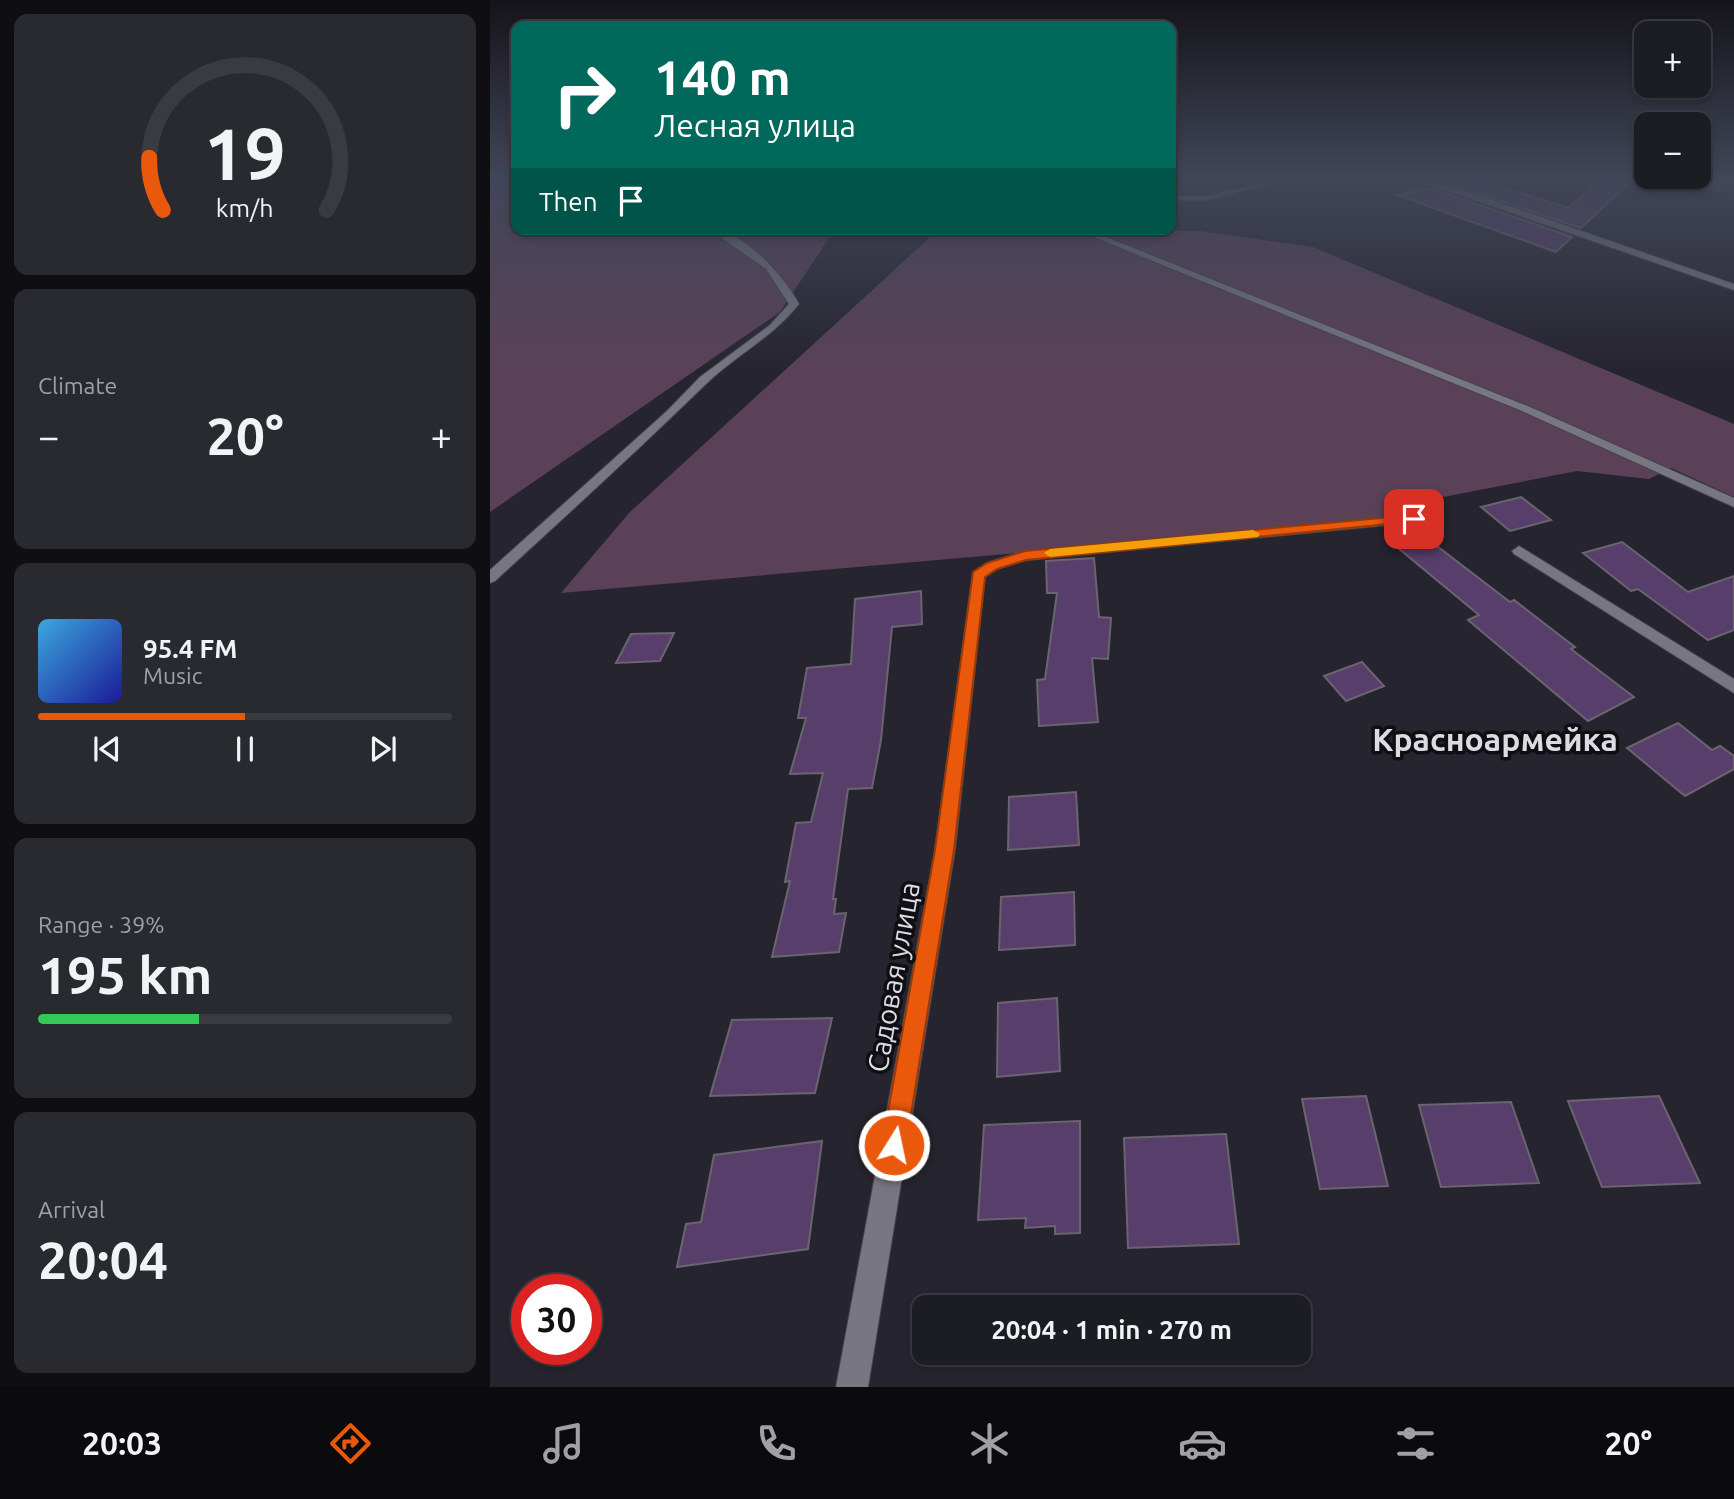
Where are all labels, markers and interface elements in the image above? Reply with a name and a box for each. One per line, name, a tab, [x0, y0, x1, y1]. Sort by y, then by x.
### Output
map controls	[1634, 21, 1711, 189]
button: +	[1634, 21, 1711, 98]
icon: right	[539, 49, 630, 140]
text: 140 m	[654, 49, 791, 104]
text: Лесная улица	[654, 107, 856, 143]
button: −	[1634, 112, 1711, 189]
text: 19	[204, 113, 286, 195]
icon: arrive	[612, 182, 650, 220]
text: Then	[539, 187, 598, 216]
text: km/h	[216, 194, 274, 222]
text: Climate	[38, 373, 117, 398]
text: 20°	[206, 407, 284, 465]
text: −	[38, 415, 59, 457]
text: +	[431, 415, 452, 457]
pin	[1384, 489, 1444, 549]
icon: arrive	[1395, 500, 1433, 538]
text: 95.4 FM	[143, 634, 237, 663]
text: Music	[143, 663, 202, 688]
district label: Красноармейка	[1372, 721, 1618, 757]
icon: previous	[88, 730, 126, 768]
icon: pause	[226, 730, 264, 768]
icon: next	[364, 730, 402, 768]
street label: Садовая улица	[861, 880, 925, 1074]
text: Range · 39%	[38, 912, 165, 937]
text: 195 km	[38, 946, 212, 1004]
position arrow	[857, 1108, 931, 1182]
text: Arrival	[38, 1197, 105, 1222]
text: 20:04	[38, 1231, 168, 1289]
speed limit sign: 30	[511, 1274, 602, 1365]
text: 20:04 · 1 min · 270 m	[991, 1315, 1232, 1344]
icon: directions	[326, 1419, 375, 1468]
icon: music	[539, 1419, 588, 1468]
icon: phone	[752, 1419, 801, 1468]
icon: climate	[965, 1419, 1014, 1468]
icon: car	[1178, 1419, 1227, 1468]
icon: filters	[1391, 1419, 1440, 1468]
text: 20:03	[82, 1425, 162, 1461]
text: 20°	[1605, 1425, 1652, 1461]

